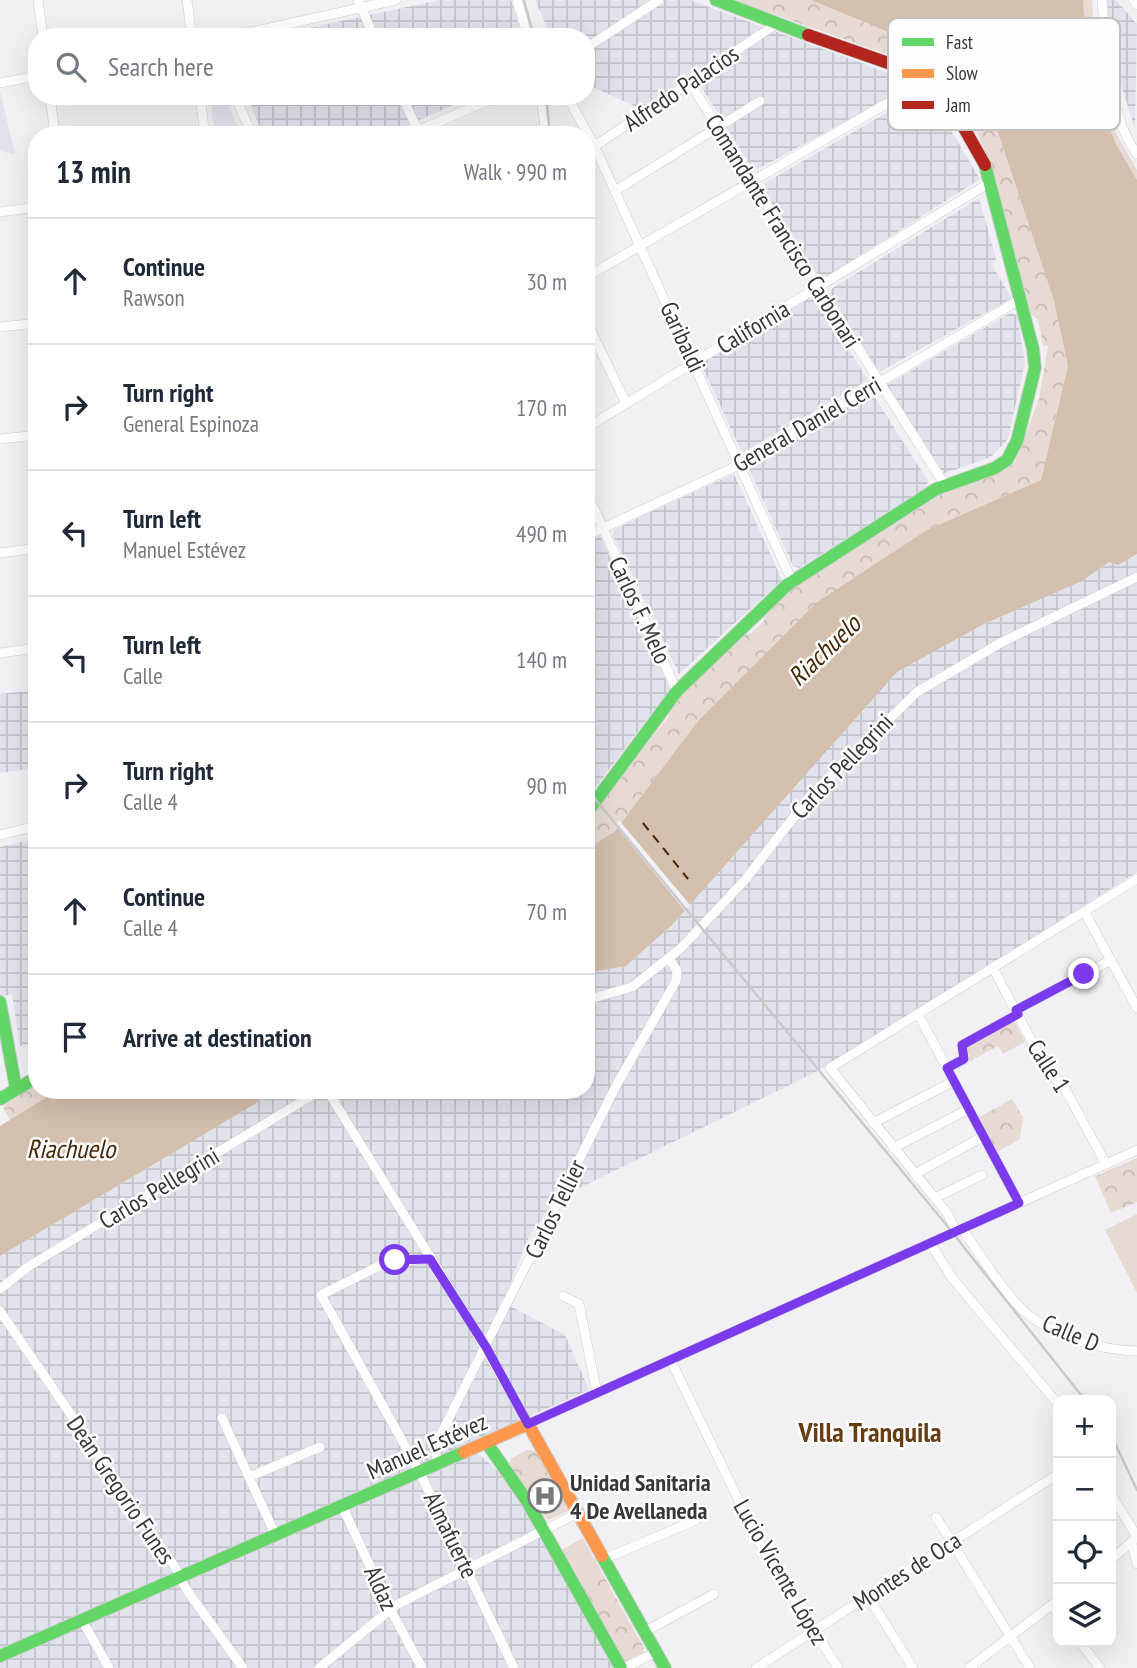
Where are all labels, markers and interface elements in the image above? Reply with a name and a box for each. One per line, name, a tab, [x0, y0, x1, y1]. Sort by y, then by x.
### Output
legend	[888, 18, 1120, 130]
search box	[28, 28, 595, 105]
text: Fast	[946, 30, 974, 54]
street label: Alfredo Palacios	[617, 38, 745, 138]
icon: search	[52, 48, 90, 86]
text: Search here	[108, 50, 214, 83]
text: Slow	[946, 61, 979, 85]
text: Jam	[945, 93, 971, 117]
street label: Comandante Francisco Carbonari	[698, 108, 868, 354]
text: 13 min	[56, 152, 131, 191]
text: Walk · 990 m	[464, 157, 567, 186]
text: Continue	[123, 250, 205, 283]
icon: ahead	[56, 262, 94, 300]
text: 30 m	[526, 267, 567, 296]
text: Rawson	[123, 283, 185, 312]
street label: California	[711, 293, 795, 361]
street label: Garibaldi	[653, 297, 713, 377]
street label: General Daniel Cerri	[727, 369, 887, 479]
text: Turn right	[123, 376, 214, 409]
icon: right	[56, 388, 94, 426]
text: 170 m	[516, 393, 567, 422]
text: General Espinoza	[123, 409, 259, 438]
text: Turn left	[123, 502, 201, 535]
icon: left	[56, 514, 94, 552]
text: 490 m	[516, 519, 567, 548]
text: Manuel Estévez	[123, 535, 246, 564]
street label: Carlos F. Melo	[602, 551, 678, 669]
water label: Riachuelo	[781, 606, 869, 693]
text: Turn left	[123, 628, 201, 661]
icon: left	[56, 640, 94, 678]
text: 140 m	[516, 645, 567, 674]
text: Calle	[123, 661, 163, 690]
street label: Carlos Pellegrini	[784, 707, 900, 825]
text: Turn right	[123, 754, 214, 787]
icon: right	[56, 766, 94, 804]
text: 90 m	[526, 771, 567, 800]
text: Calle 4	[123, 787, 178, 816]
text: Continue	[123, 880, 205, 913]
icon: ahead	[56, 892, 94, 930]
text: 70 m	[526, 897, 567, 926]
text: Calle 4	[123, 913, 178, 942]
route end	[1068, 958, 1099, 989]
icon: arrive	[56, 1018, 94, 1056]
text: Arrive at destination	[123, 1021, 312, 1054]
street label: Calle 1	[1020, 1034, 1078, 1098]
water label: Riachuelo	[27, 1132, 117, 1165]
street label: Carlos Pellegrini	[93, 1140, 225, 1236]
street label: Carlos Tellier	[518, 1154, 592, 1264]
route start	[379, 1244, 410, 1275]
street label: Calle D	[1038, 1307, 1104, 1359]
map controls	[1053, 1395, 1116, 1647]
button: +	[1053, 1395, 1116, 1458]
street label: Manuel Estévez	[362, 1406, 492, 1486]
street label: Deán Gregorio Funes	[60, 1410, 182, 1570]
district label: Villa Tranquila	[797, 1413, 942, 1450]
button: −	[1053, 1458, 1116, 1521]
place label: Unidad Sanitaria 4 De Avellaneda	[570, 1467, 711, 1526]
hospital icon: Unidad Sanitaria 4 De Avellaneda	[526, 1477, 564, 1515]
street label: Almafuerte	[417, 1487, 485, 1583]
street label: Lucio Vicente López	[727, 1494, 835, 1650]
button: locate	[1053, 1521, 1116, 1584]
street label: Montes de Oca	[847, 1525, 967, 1617]
street label: Aldaz	[357, 1561, 405, 1615]
button: layers	[1053, 1584, 1116, 1647]

